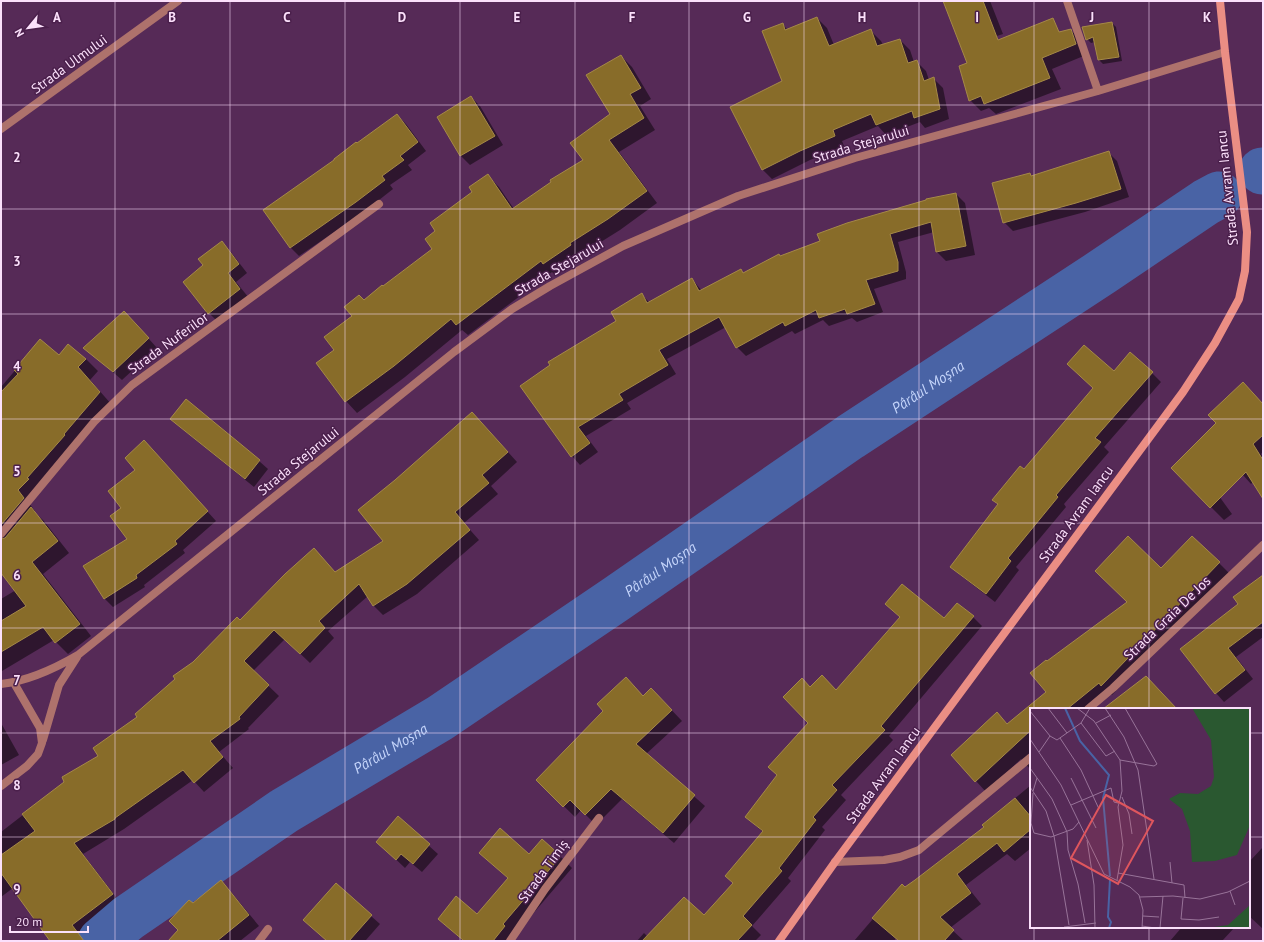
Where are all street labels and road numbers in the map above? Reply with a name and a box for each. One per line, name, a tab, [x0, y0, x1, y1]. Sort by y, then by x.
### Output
street label: Strada Ulmului	[27, 30, 111, 98]
street label: Strada Stejarului	[811, 121, 911, 167]
street label: Strada Avram Iancu	[1212, 130, 1242, 246]
street label: Strada Stejarului	[511, 234, 607, 300]
street label: Strada Nuferilor	[124, 308, 212, 378]
street label: Strada Stejarului	[254, 423, 342, 499]
street label: Strada Avram Iancu	[1035, 462, 1117, 566]
street label: Strada Graia De Jos	[1120, 572, 1214, 664]
street label: Strada Avram Iancu	[842, 723, 924, 827]
street label: Strada Timiș	[514, 836, 572, 906]

